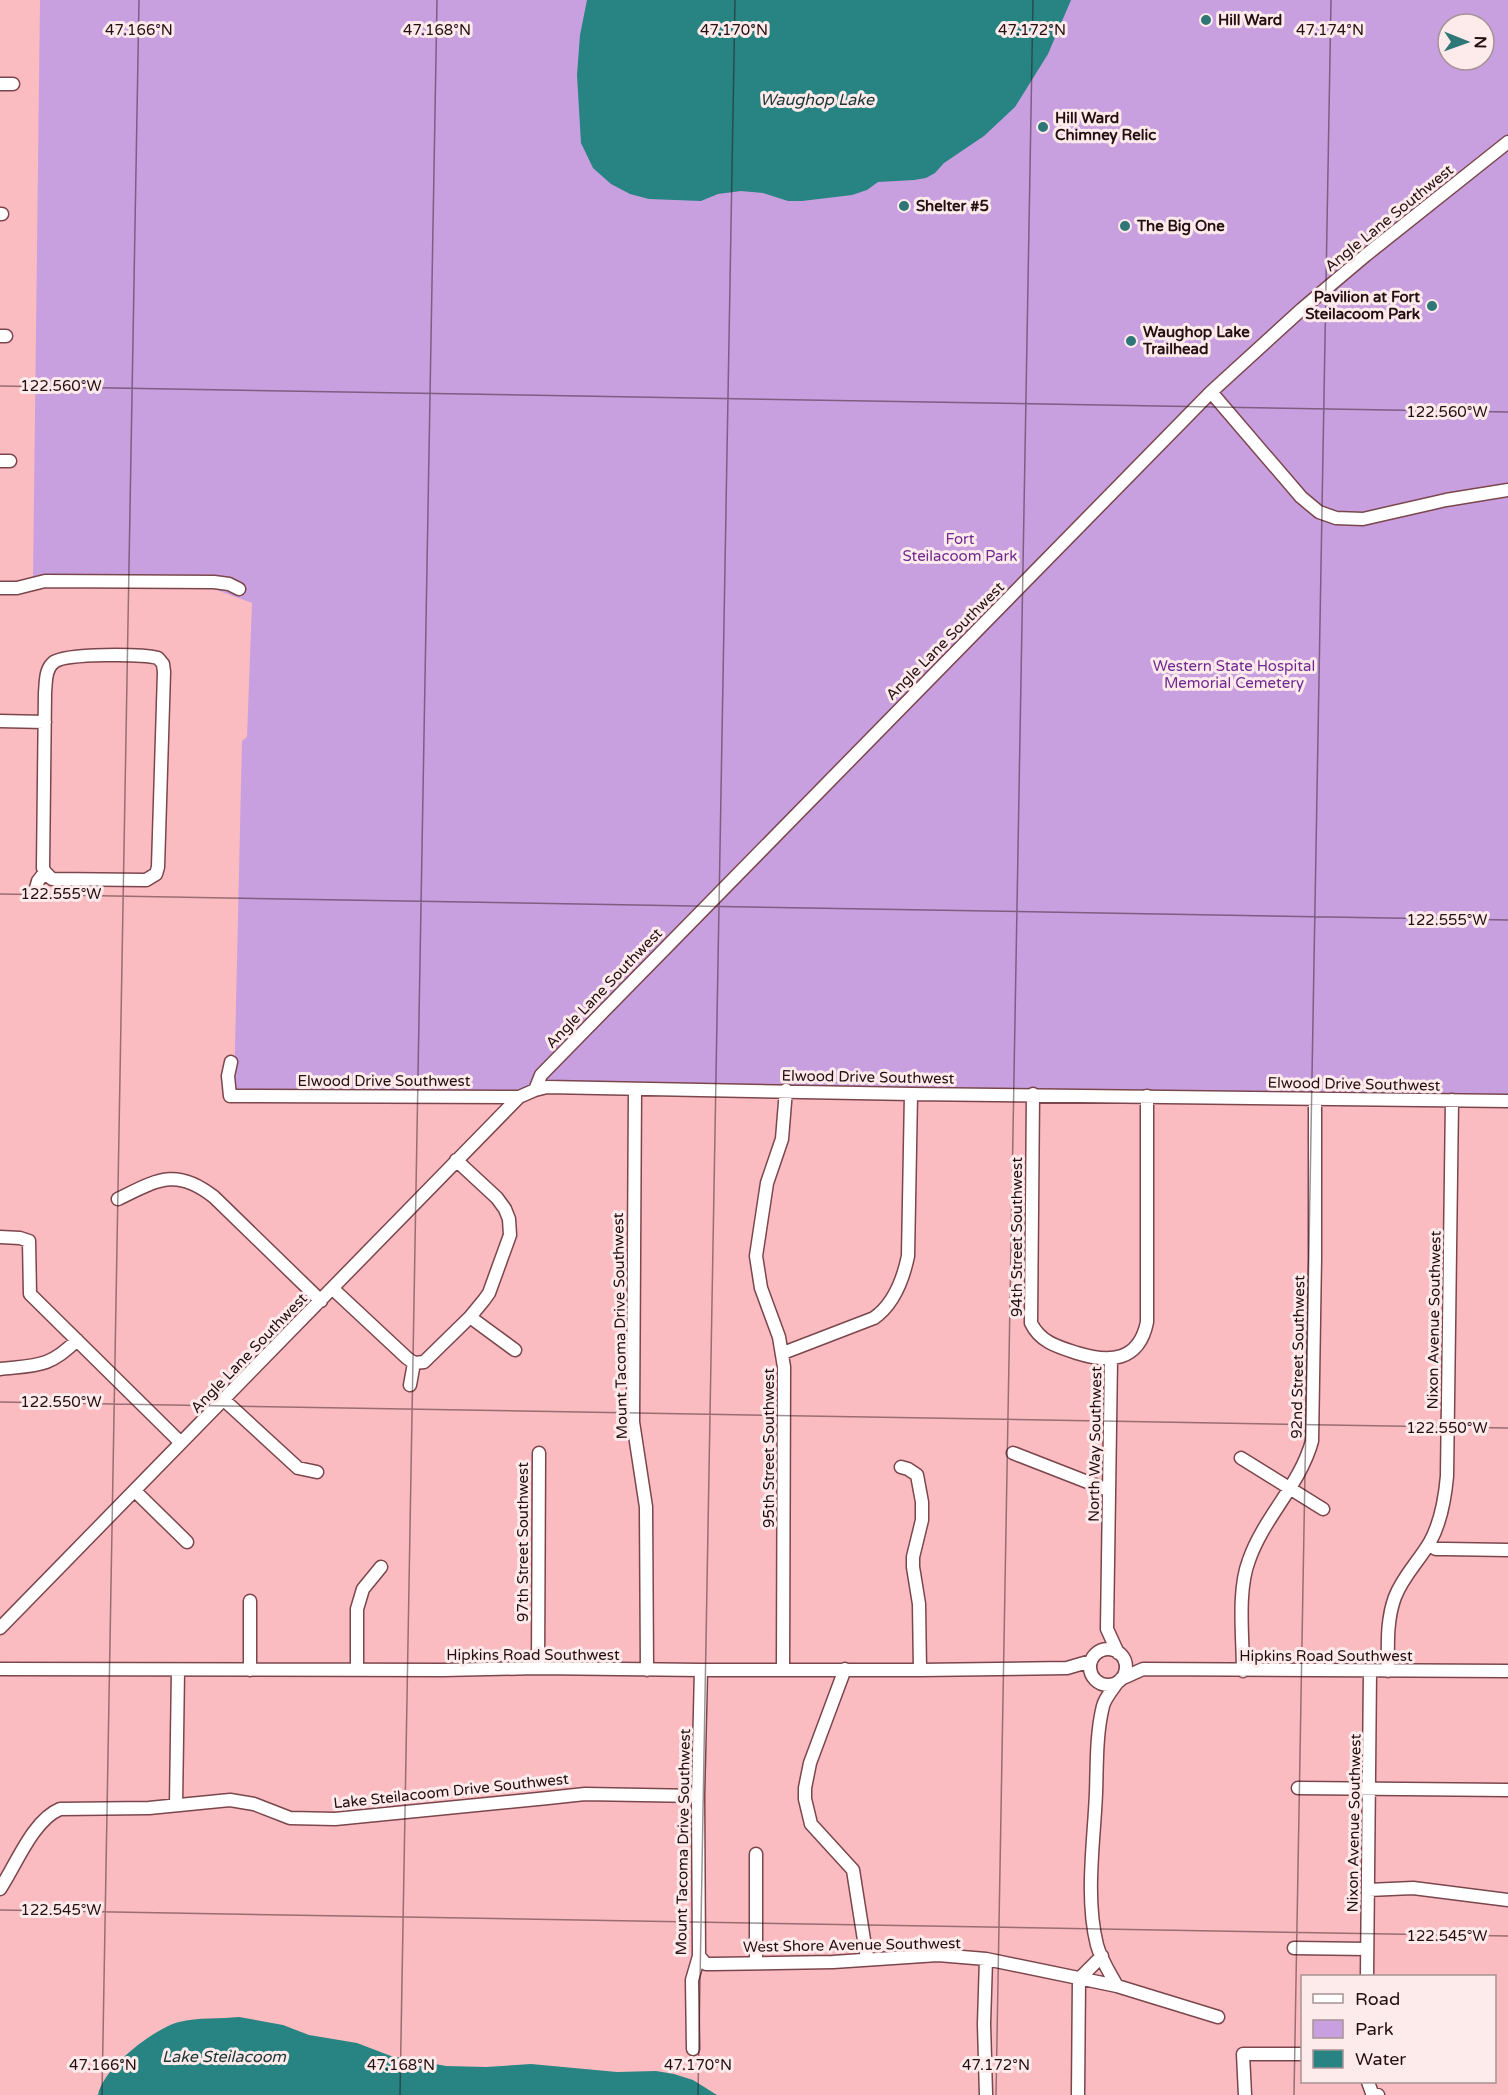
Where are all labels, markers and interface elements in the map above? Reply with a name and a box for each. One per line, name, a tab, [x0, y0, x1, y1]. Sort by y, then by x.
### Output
place label: Hill Ward	[1218, 11, 1282, 29]
north arrow	[1436, 12, 1496, 72]
marker: Hill Ward	[1199, 13, 1213, 27]
text: 47.166°N	[105, 21, 173, 39]
text: 47.168°N	[403, 21, 471, 39]
text: 47.170°N	[700, 21, 768, 39]
text: 47.172°N	[998, 21, 1066, 39]
text: 47.174°N	[1296, 21, 1364, 39]
text: N	[1470, 36, 1490, 49]
water label: Waughop Lake	[760, 90, 875, 110]
place label: Hill Ward Chimney Relic	[1055, 109, 1156, 145]
marker: Hill Ward Chimney Relic	[1036, 120, 1050, 134]
street label: Angle Lane Southwest	[1321, 161, 1457, 275]
place label: Shelter #5	[916, 197, 989, 215]
marker: Shelter #5	[897, 199, 911, 213]
place label: The Big One	[1136, 217, 1225, 236]
marker: The Big One	[1118, 219, 1132, 233]
place label: Pavilion at Fort Steilacoom Park	[1305, 288, 1420, 323]
marker: Pavilion at Fort Steilacoom Park	[1425, 299, 1439, 313]
place label: Waughop Lake Trailhead	[1142, 323, 1250, 358]
marker: Waughop Lake Trailhead	[1124, 334, 1138, 348]
text: 122.560°W	[20, 377, 102, 395]
text: 122.560°W	[1406, 403, 1488, 421]
park label: Fort Steilacoom Park	[903, 530, 1017, 565]
street label: Angle Lane Southwest	[882, 578, 1008, 704]
park label: Western State Hospital Memorial Cemetery	[1153, 657, 1315, 692]
text: 122.555°W	[21, 885, 101, 903]
text: 122.555°W	[1407, 911, 1487, 929]
street label: Angle Lane Southwest	[542, 924, 666, 1052]
street label: Elwood Drive Southwest	[781, 1066, 955, 1088]
street label: Elwood Drive Southwest	[298, 1072, 471, 1090]
street label: Elwood Drive Southwest	[1267, 1073, 1441, 1095]
street label: 94th Street Southwest	[1008, 1157, 1026, 1317]
street label: Mount Tacoma Drive Southwest	[609, 1212, 631, 1440]
street label: Nixon Avenue Southwest	[1423, 1230, 1445, 1409]
street label: 92nd Street Southwest	[1288, 1275, 1308, 1439]
street label: Angle Lane Southwest	[187, 1289, 311, 1417]
street label: North Way Southwest	[1085, 1366, 1105, 1522]
street label: 95th Street Southwest	[760, 1368, 778, 1528]
text: 122.550°W	[20, 1393, 102, 1411]
text: 122.550°W	[1406, 1419, 1488, 1437]
street label: 97th Street Southwest	[514, 1462, 532, 1622]
street label: Hipkins Road Southwest	[446, 1646, 620, 1664]
street label: Hipkins Road Southwest	[1239, 1647, 1413, 1665]
street label: Mount Tacoma Drive Southwest	[672, 1728, 694, 1956]
street label: Nixon Avenue Southwest	[1343, 1733, 1365, 1912]
street label: Lake Steilacoom Drive Southwest	[332, 1770, 570, 1812]
text: 122.545°W	[21, 1901, 101, 1919]
text: 122.545°W	[1407, 1927, 1487, 1945]
street label: West Shore Avenue Southwest	[743, 1934, 961, 1956]
legend	[1301, 1975, 1496, 2083]
text: Road	[1355, 1988, 1400, 2010]
text: Park	[1355, 2018, 1394, 2040]
water label: Lake Steilacoom	[162, 2047, 286, 2067]
text: Water	[1355, 2048, 1406, 2070]
text: 47.166°N	[69, 2056, 137, 2074]
text: 47.168°N	[367, 2056, 435, 2074]
text: 47.170°N	[664, 2056, 732, 2074]
text: 47.172°N	[962, 2056, 1030, 2074]

